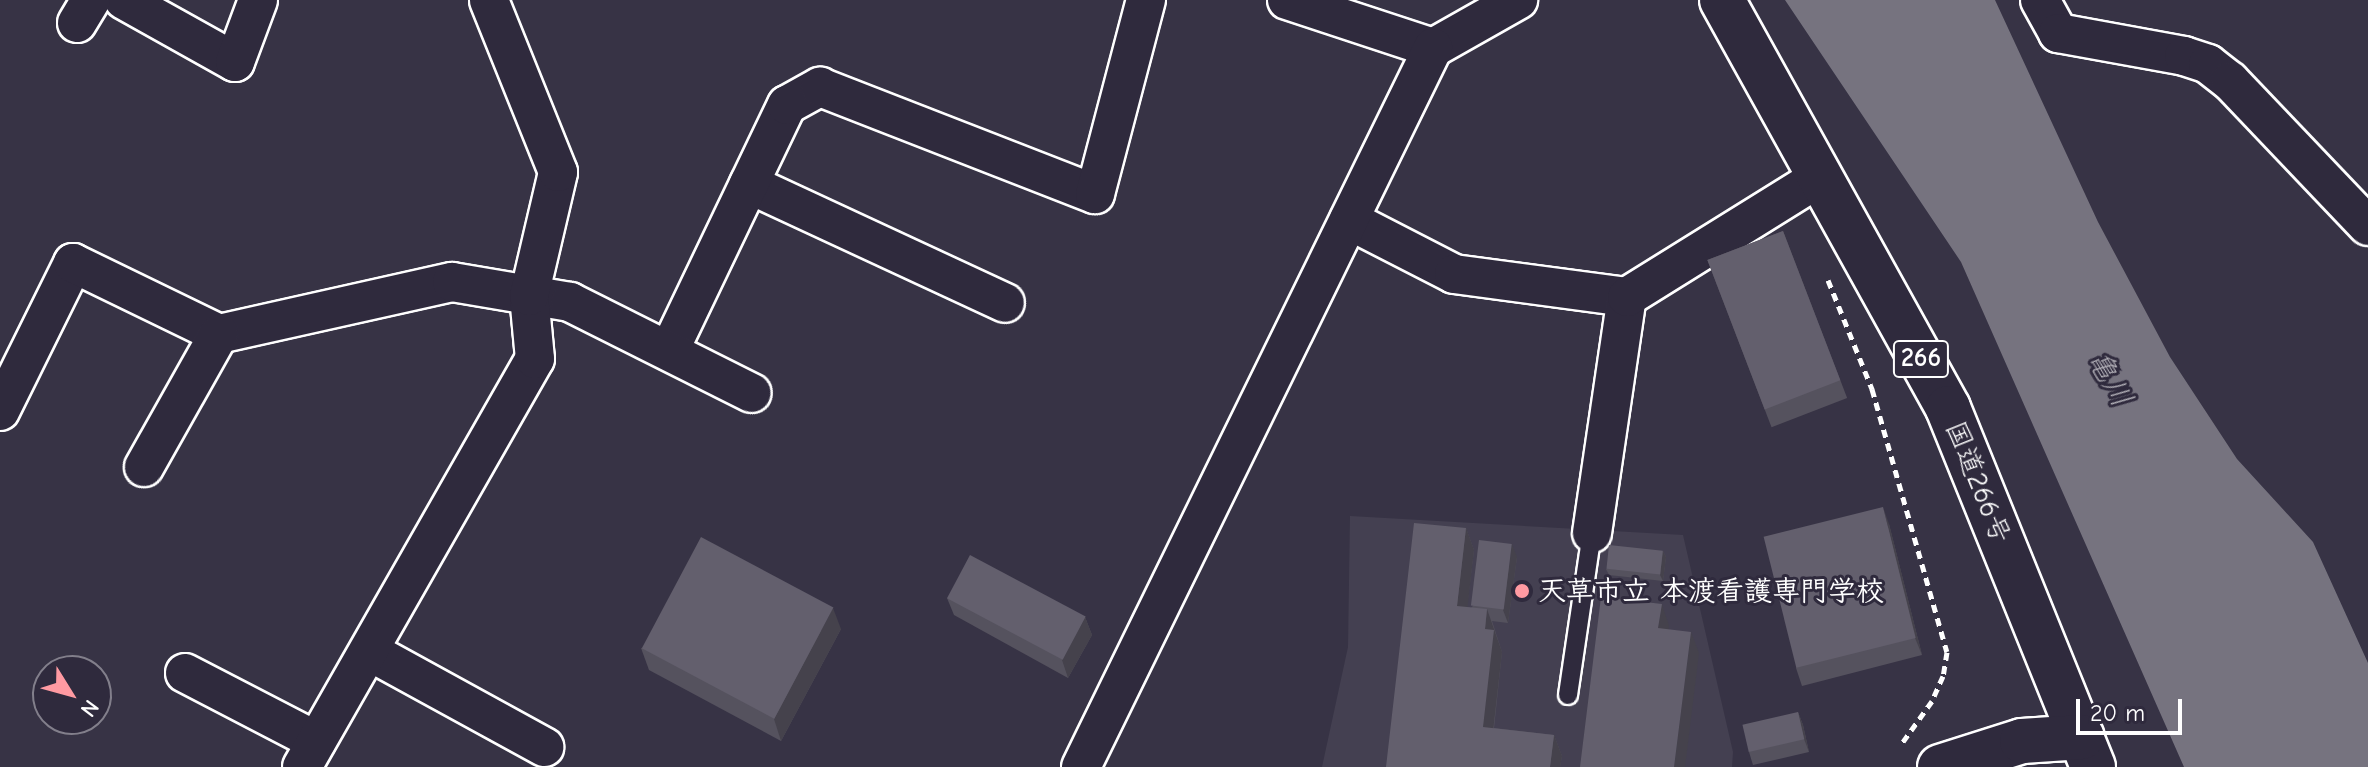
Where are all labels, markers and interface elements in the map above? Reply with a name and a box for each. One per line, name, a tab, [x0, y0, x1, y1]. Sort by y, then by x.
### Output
road number: 266	[1891, 337, 1951, 381]
water label: 亀川	[2078, 344, 2140, 414]
street label: 国道266号	[1938, 416, 2018, 548]
place label: 天草市立 本渡看護専門学校	[1538, 574, 1884, 608]
marker: 天草市立 本渡看護専門学校	[1513, 582, 1531, 600]
north arrow	[32, 655, 112, 735]
scale bar	[2080, 683, 2186, 733]
text: N	[75, 695, 104, 722]
text: 20 m	[2090, 699, 2145, 727]

